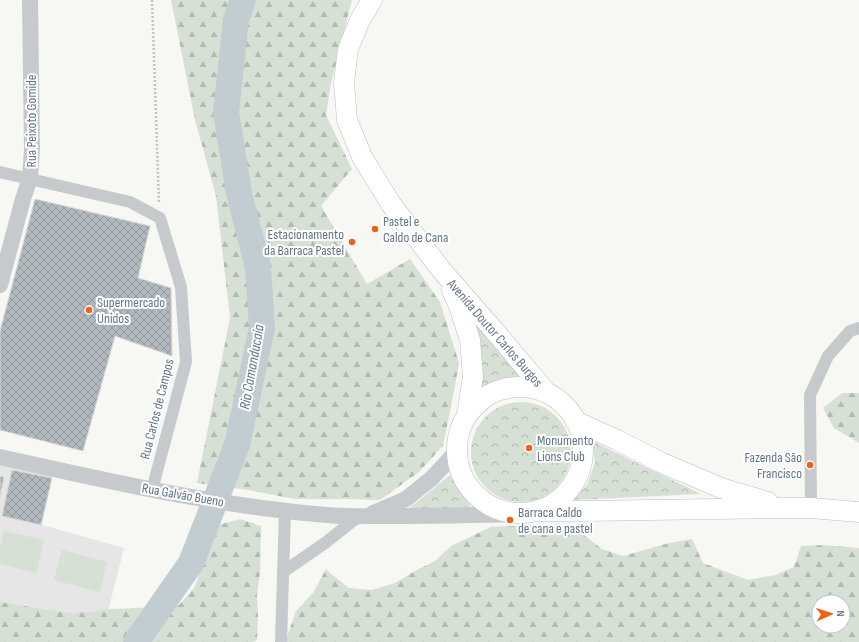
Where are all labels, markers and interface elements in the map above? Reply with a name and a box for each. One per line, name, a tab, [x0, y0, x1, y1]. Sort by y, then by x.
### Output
street label: Rua Peixoto Gomide	[23, 75, 40, 167]
place label: Pastel e Caldo de Cana	[383, 213, 448, 246]
marker: Pastel e Caldo de Cana	[370, 224, 380, 234]
place label: Estacionamento da Barraca Pastel	[264, 226, 344, 259]
marker: Estacionamento da Barraca Pastel	[347, 237, 357, 247]
street label: Avenida Doutor Carlos Burgos	[443, 275, 546, 390]
place label: Supermercado Unidos	[97, 294, 165, 327]
marker: Supermercado Unidos	[84, 305, 94, 315]
water label: Rio Camanducaia	[235, 323, 269, 411]
street label: Rua Carlos de Campos	[136, 357, 178, 461]
place label: Monumento Lions Club	[537, 432, 594, 465]
marker: Monumento Lions Club	[524, 443, 534, 453]
place label: Fazenda São Francisco	[744, 449, 802, 482]
marker: Fazenda São Francisco	[805, 460, 815, 470]
street label: Rua Galvão Bueno	[141, 479, 226, 511]
place label: Barraca Caldo de cana e pastel	[518, 504, 593, 537]
marker: Barraca Caldo de cana e pastel	[505, 515, 515, 525]
north arrow	[811, 594, 851, 634]
text: N	[834, 610, 847, 617]

